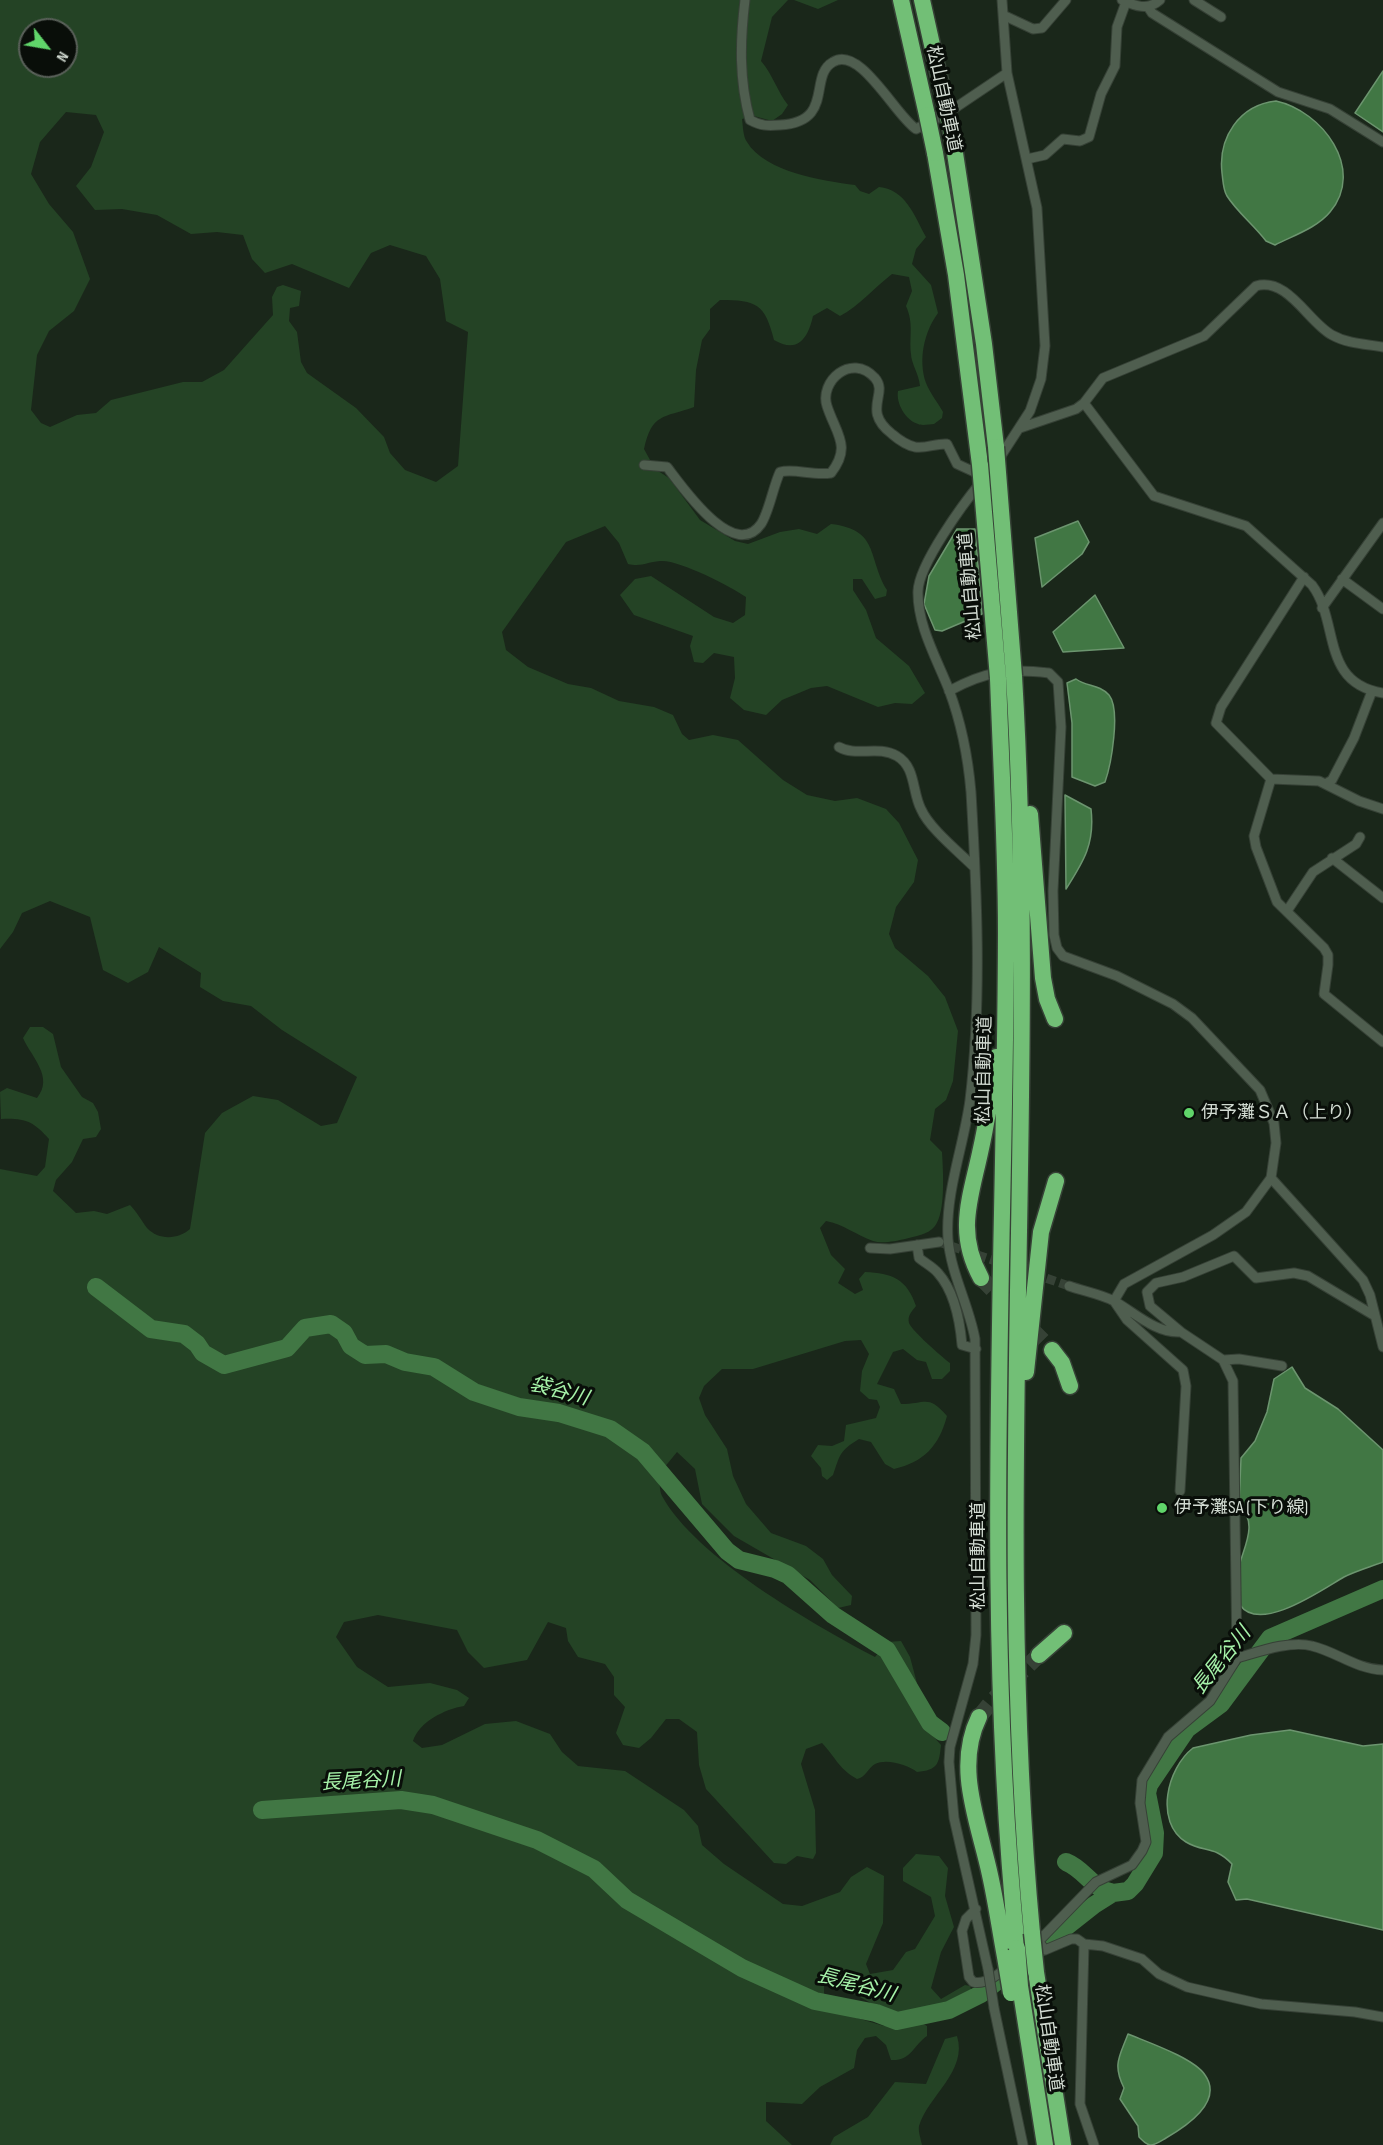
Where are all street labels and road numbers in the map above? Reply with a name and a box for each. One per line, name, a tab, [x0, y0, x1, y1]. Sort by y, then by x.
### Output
street label: 松山自動車道	[921, 44, 965, 154]
street label: 松山自動車道	[956, 531, 986, 641]
street label: 松山自動車道	[973, 1016, 997, 1124]
street label: 松山自動車道	[968, 1502, 990, 1610]
street label: 松山自動車道	[1030, 1983, 1066, 2093]

